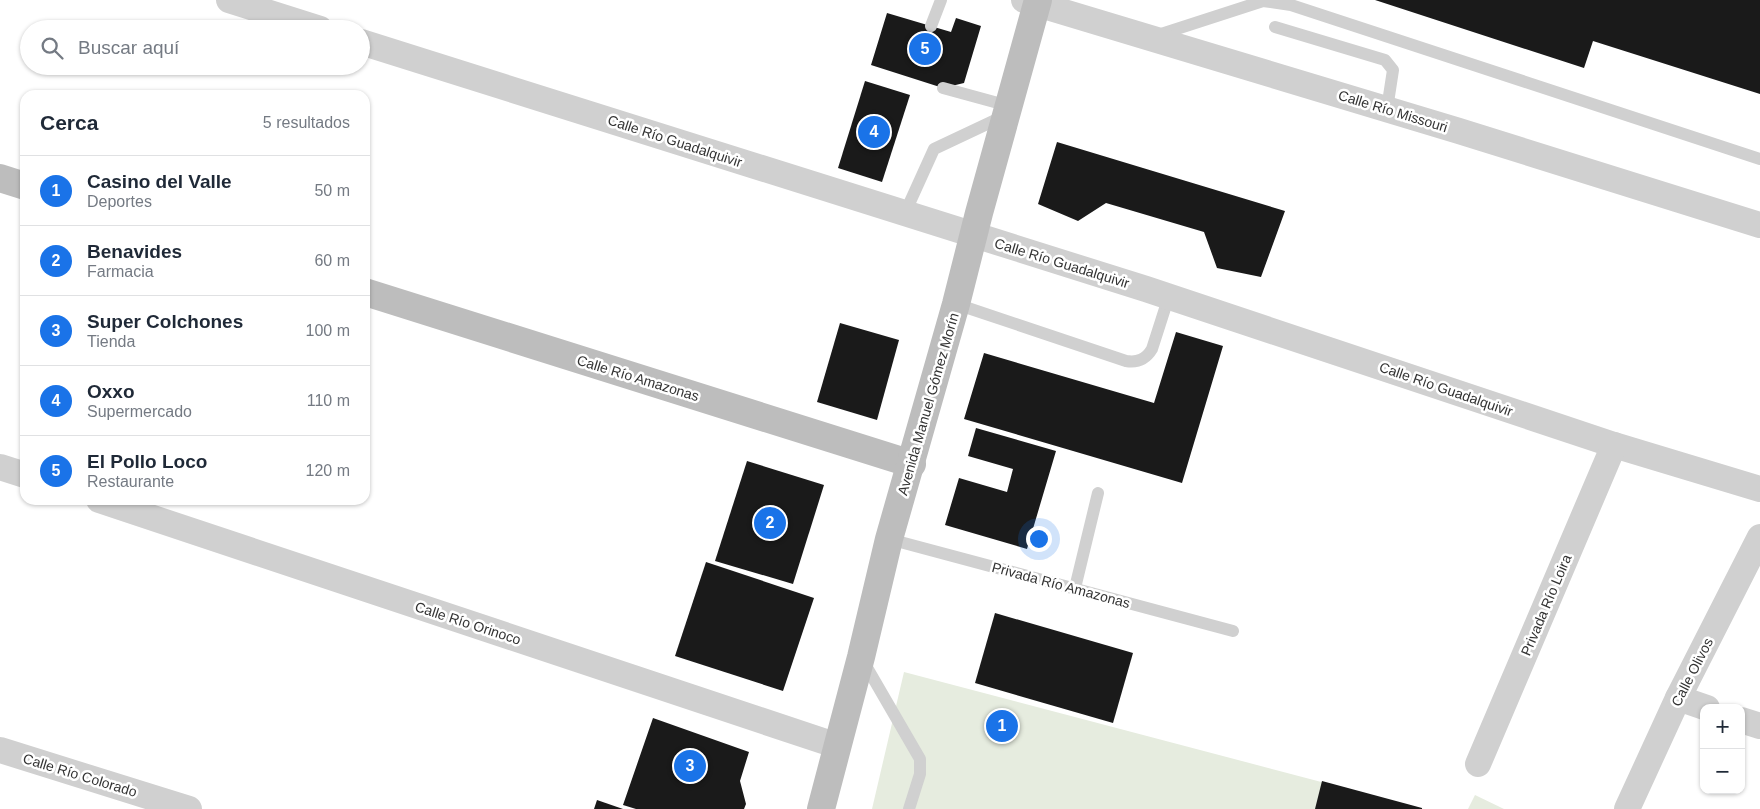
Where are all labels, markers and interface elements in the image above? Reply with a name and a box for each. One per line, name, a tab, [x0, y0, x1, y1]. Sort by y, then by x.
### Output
search box	[20, 20, 370, 75]
pin: 5	[909, 30, 941, 68]
icon: search	[38, 34, 66, 62]
text: Buscar aquí	[78, 37, 179, 58]
street label: Calle Río Missouri	[1336, 87, 1450, 135]
text: Cerca	[40, 111, 98, 134]
street label: Calle Río Guadalquivir	[606, 112, 744, 170]
pin: 4	[858, 113, 890, 151]
text: 5 resultados	[263, 114, 350, 131]
text: Casino del Valle	[87, 171, 232, 192]
text: 1	[52, 182, 60, 199]
text: 50 m	[314, 182, 350, 199]
text: Deportes	[87, 193, 152, 210]
street label: Calle Río Guadalquivir	[993, 235, 1132, 291]
text: Benavides	[87, 241, 182, 262]
text: 2	[52, 252, 60, 269]
text: 60 m	[314, 252, 350, 269]
text: Farmacia	[87, 263, 154, 280]
text: Super Colchones	[87, 311, 243, 332]
street label: Avenida Manuel Gómez Morín	[894, 311, 962, 497]
text: 3	[52, 322, 60, 339]
text: 100 m	[306, 322, 350, 339]
text: Tienda	[87, 333, 135, 350]
street label: Calle Río Amazonas	[575, 352, 701, 404]
street label: Calle Río Guadalquivir	[1377, 359, 1515, 419]
text: Oxxo	[87, 381, 135, 402]
text: 4	[52, 392, 60, 409]
text: 110 m	[307, 392, 350, 409]
text: Supermercado	[87, 403, 192, 420]
text: El Pollo Loco	[87, 451, 207, 472]
text: 5	[52, 462, 60, 479]
text: 120 m	[306, 462, 350, 479]
text: Restaurante	[87, 473, 174, 490]
pin: 2	[754, 504, 786, 542]
your location	[1026, 526, 1052, 552]
street label: Privada Río Loira	[1518, 552, 1575, 658]
street label: Privada Río Amazonas	[990, 559, 1132, 611]
street label: Calle Río Orinoco	[413, 598, 523, 648]
street label: Calle Olivos	[1668, 635, 1716, 709]
map controls	[1700, 704, 1745, 794]
button: +	[1700, 704, 1745, 749]
pin: 1	[986, 707, 1018, 745]
pin: 3	[674, 747, 706, 785]
button: −	[1700, 749, 1745, 794]
street label: Calle Río Colorado	[21, 750, 139, 800]

